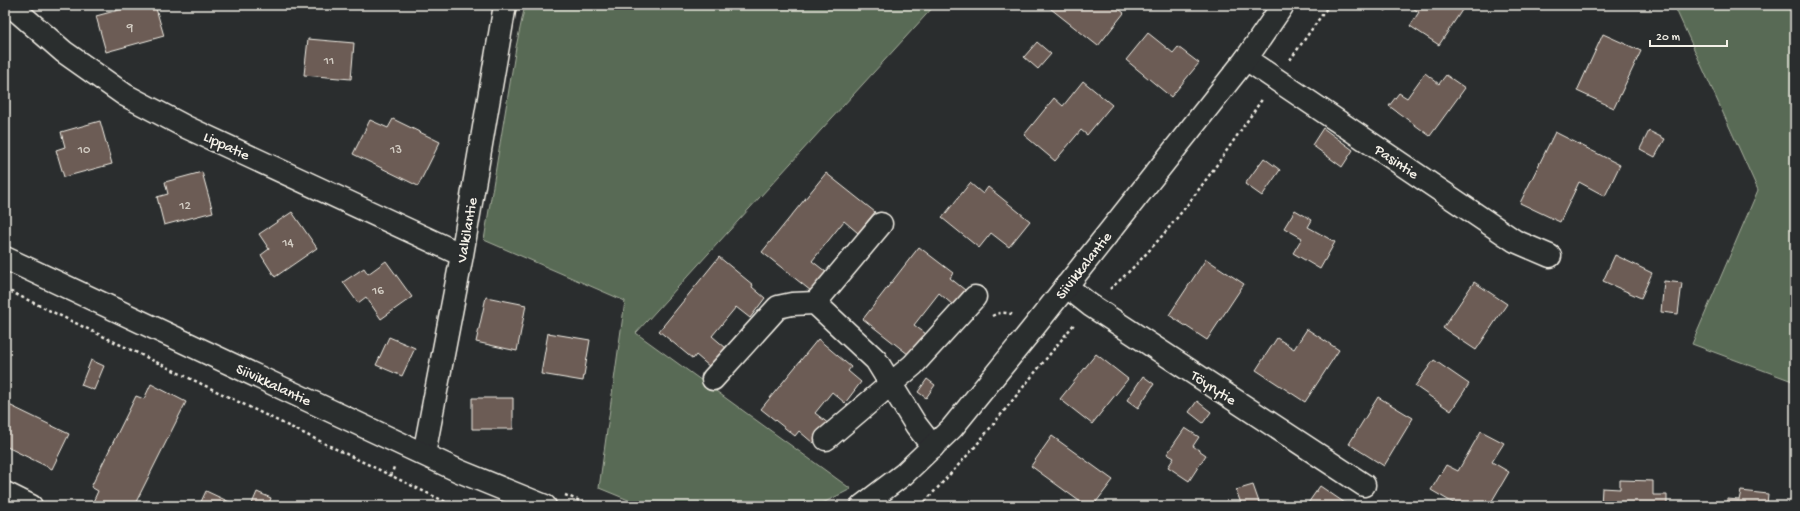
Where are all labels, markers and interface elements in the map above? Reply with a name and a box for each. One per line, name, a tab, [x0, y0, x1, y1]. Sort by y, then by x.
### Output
house number: 9	[126, 21, 134, 36]
scale bar	[1650, 22, 1727, 48]
text: 20 m	[1656, 31, 1681, 45]
house number: 11	[323, 54, 334, 69]
street label: Lippatie	[200, 128, 252, 165]
street label: Pasintie	[1369, 141, 1422, 184]
house number: 10	[77, 143, 91, 158]
house number: 13	[389, 143, 402, 158]
street label: Valkilantie	[453, 196, 483, 265]
house number: 12	[178, 199, 191, 214]
street label: Siivikkalantie	[1053, 229, 1117, 304]
house number: 14	[281, 236, 294, 251]
house number: 16	[371, 284, 384, 299]
street label: Siivikkalantie	[233, 361, 314, 411]
street label: Töyrytie	[1186, 367, 1239, 410]

